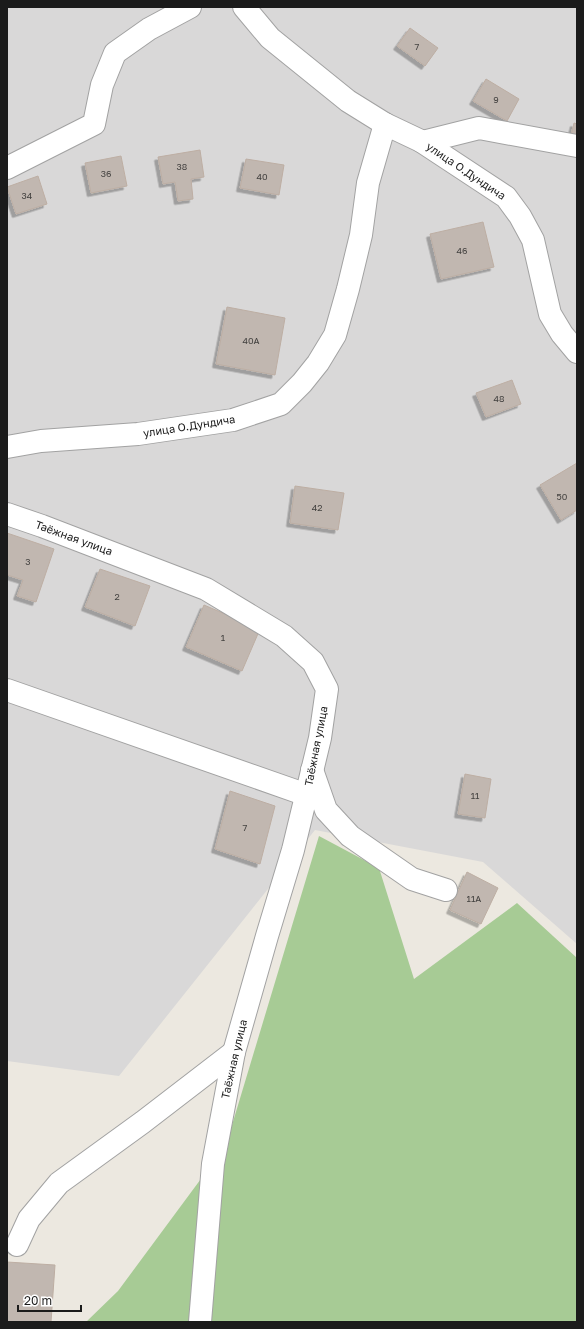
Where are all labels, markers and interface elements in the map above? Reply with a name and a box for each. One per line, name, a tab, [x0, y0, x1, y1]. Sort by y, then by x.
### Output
house number: 7	[415, 41, 420, 52]
house number: 9	[493, 94, 499, 105]
street label: улица О.Дундича	[424, 139, 508, 202]
house number: 38	[177, 161, 187, 172]
house number: 36	[101, 168, 111, 179]
house number: 40	[256, 171, 268, 182]
house number: 34	[22, 190, 33, 201]
house number: 46	[457, 245, 467, 256]
house number: 40А	[242, 335, 260, 346]
house number: 48	[494, 393, 504, 404]
street label: улица О.Дундича	[142, 412, 236, 439]
house number: 50	[557, 491, 568, 502]
house number: 42	[312, 502, 322, 513]
street label: Таёжная улица	[34, 518, 115, 558]
house number: 3	[25, 556, 31, 567]
house number: 2	[114, 591, 120, 602]
house number: 1	[221, 632, 226, 643]
street label: Таёжная улица	[301, 705, 330, 787]
house number: 11	[471, 790, 480, 801]
house number: 7	[243, 822, 248, 833]
house number: 11А	[467, 893, 481, 904]
street label: Таёжная улица	[218, 1018, 249, 1100]
scale bar	[18, 1287, 81, 1313]
text: 20 m	[24, 1293, 52, 1308]

